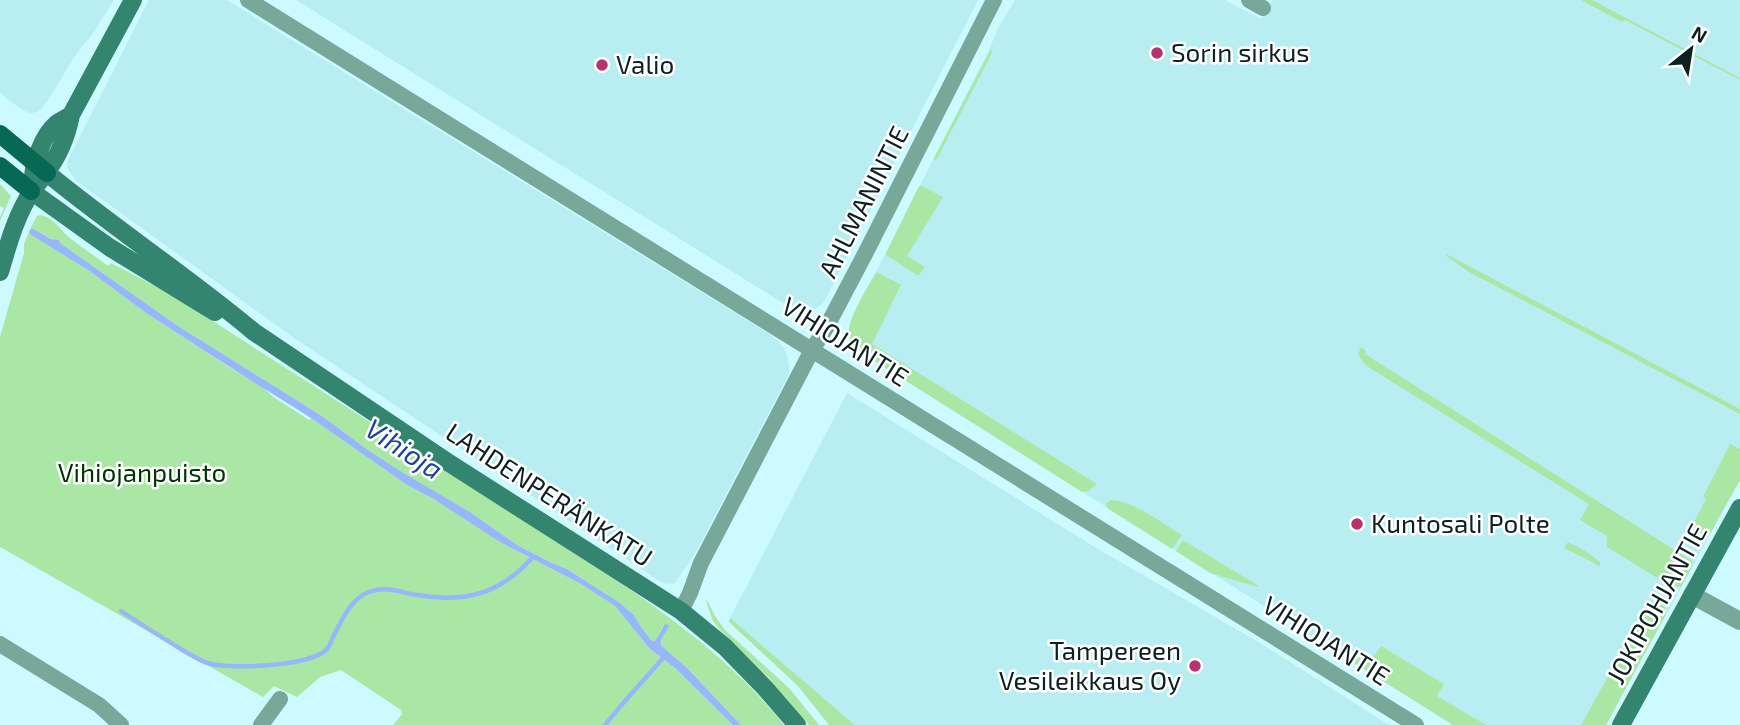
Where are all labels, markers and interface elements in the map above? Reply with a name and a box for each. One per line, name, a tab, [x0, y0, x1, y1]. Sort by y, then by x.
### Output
north arrow	[1656, 14, 1726, 84]
text: N	[1688, 20, 1711, 47]
place label: Sorin sirkus	[1171, 36, 1309, 67]
marker: Sorin sirkus	[1149, 45, 1165, 61]
place label: Valio	[616, 48, 674, 79]
marker: Valio	[594, 57, 610, 73]
street label: AHLMANINTIE	[811, 120, 914, 282]
street label: VIHIOJANTIE	[777, 290, 915, 392]
water label: Vihioja	[359, 411, 450, 486]
street label: LAHDENPERÄNKATU	[441, 415, 659, 572]
park label: Vihiojanpuisto	[58, 456, 226, 487]
place label: Kuntosali Polte	[1371, 507, 1550, 538]
marker: Kuntosali Polte	[1349, 516, 1365, 532]
street label: JOKIPOHJANTIE	[1599, 518, 1712, 689]
street label: VIHIOJANTIE	[1258, 589, 1396, 691]
place label: Tampereen Vesileikkaus Oy	[999, 634, 1181, 695]
marker: Tampereen Vesileikkaus Oy	[1187, 658, 1203, 674]

